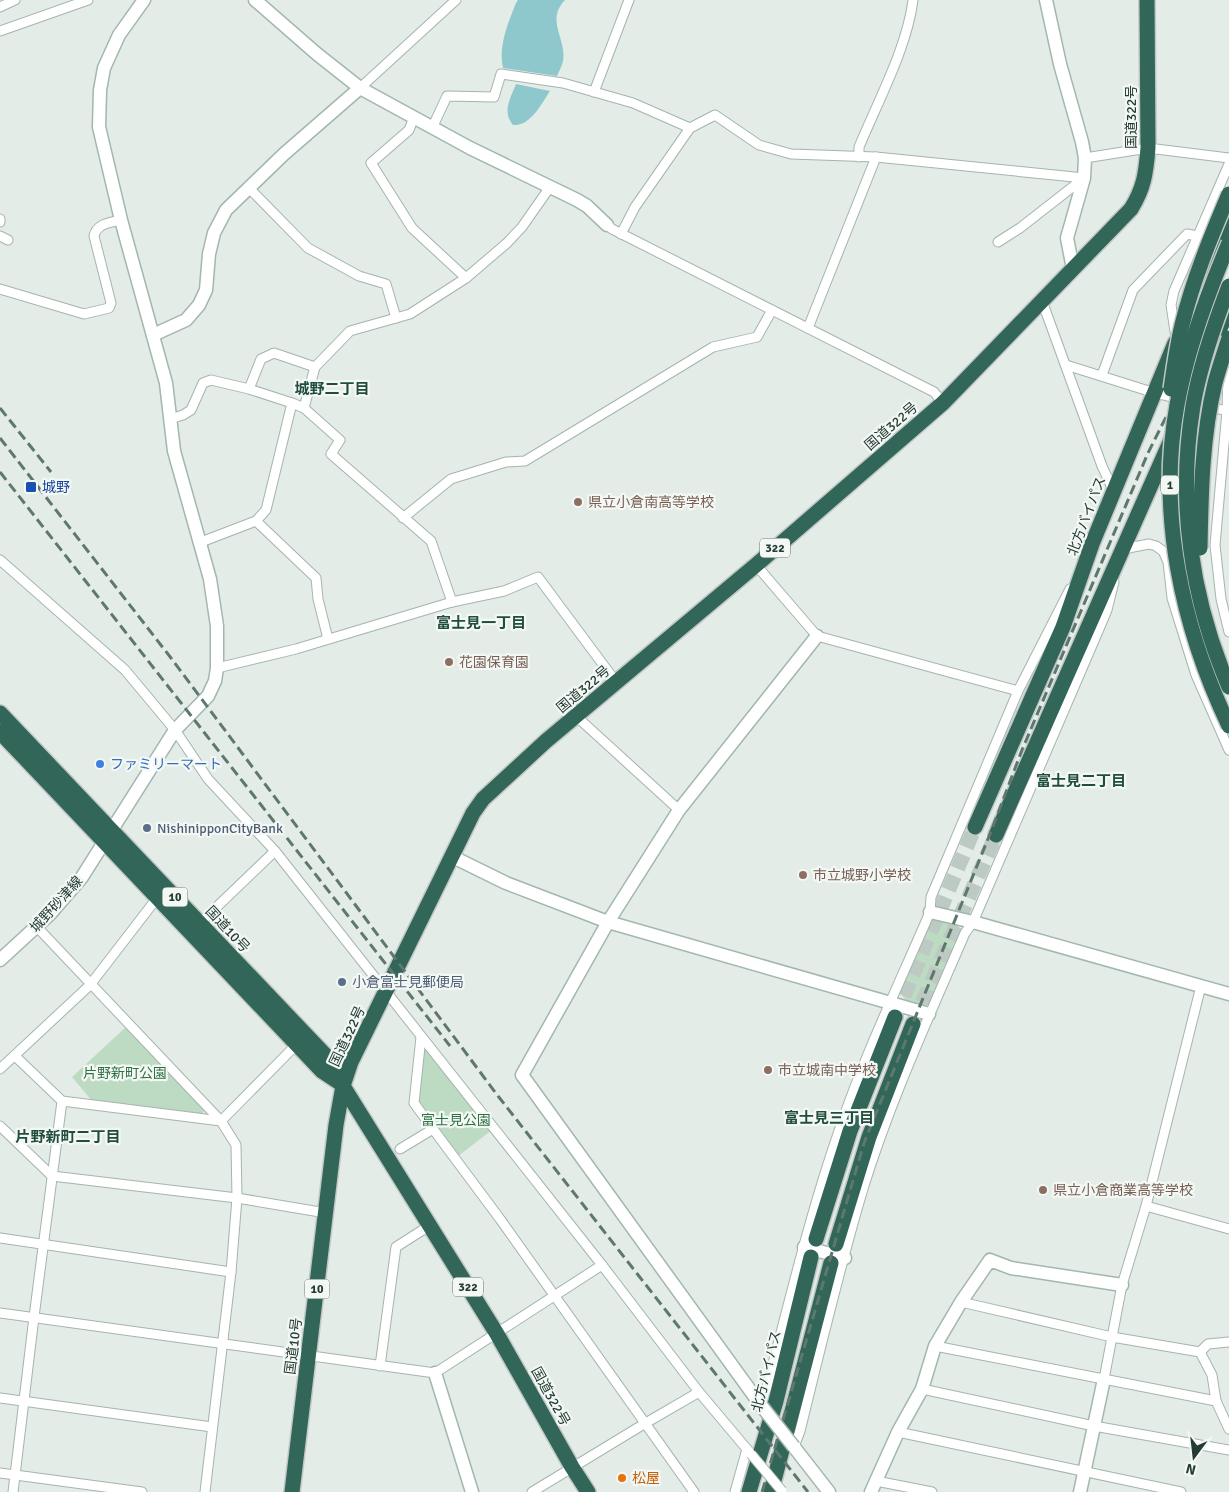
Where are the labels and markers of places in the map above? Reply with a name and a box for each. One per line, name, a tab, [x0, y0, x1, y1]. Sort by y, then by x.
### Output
place label: 城野	[42, 479, 70, 496]
marker: 城野	[24, 480, 38, 494]
place label: 県立小倉南高等学校	[588, 494, 714, 511]
marker: 県立小倉南高等学校	[572, 496, 584, 508]
place label: 花園保育園	[459, 654, 529, 671]
marker: 花園保育園	[443, 656, 455, 668]
place label: ファミリーマート	[110, 756, 222, 773]
marker: ファミリーマート	[94, 758, 106, 770]
place label: NishinipponCityBank	[157, 820, 283, 837]
marker: NishinipponCityBank	[141, 822, 153, 834]
place label: 市立城野小学校	[813, 867, 911, 884]
marker: 市立城野小学校	[797, 869, 809, 881]
place label: 小倉富士見郵便局	[352, 974, 464, 991]
marker: 小倉富士見郵便局	[336, 976, 348, 988]
place label: 市立城南中学校	[778, 1062, 876, 1079]
marker: 市立城南中学校	[762, 1064, 774, 1076]
place label: 県立小倉商業高等学校	[1053, 1182, 1193, 1199]
marker: 県立小倉商業高等学校	[1037, 1184, 1049, 1196]
place label: 松屋	[632, 1470, 660, 1487]
marker: 松屋	[616, 1472, 628, 1484]

